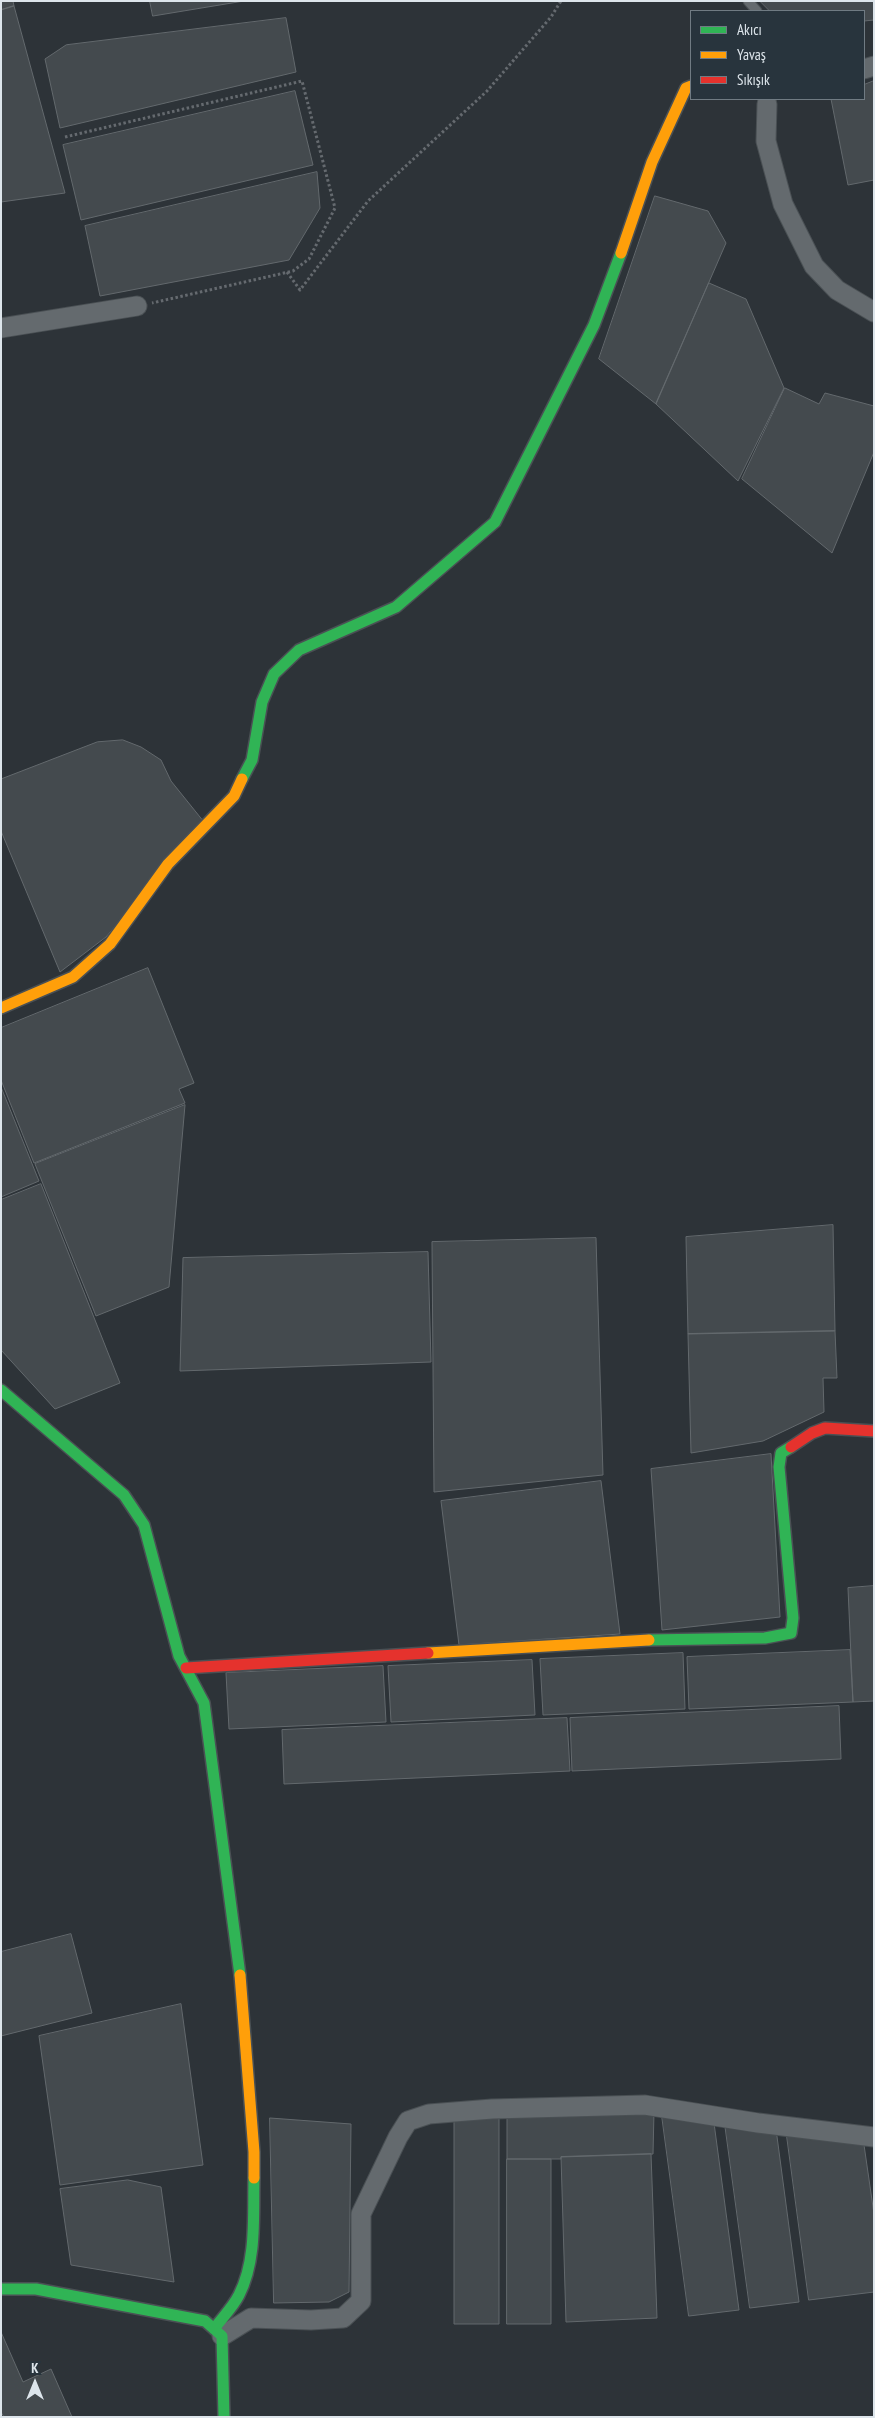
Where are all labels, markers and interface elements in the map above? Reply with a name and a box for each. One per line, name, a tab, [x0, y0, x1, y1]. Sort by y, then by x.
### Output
legend	[690, 10, 865, 100]
text: Akıcı	[737, 20, 762, 39]
text: Yavaş	[737, 45, 766, 64]
text: Sıkışık	[737, 70, 770, 89]
north arrow	[10, 2358, 60, 2408]
text: K	[31, 2359, 39, 2377]

